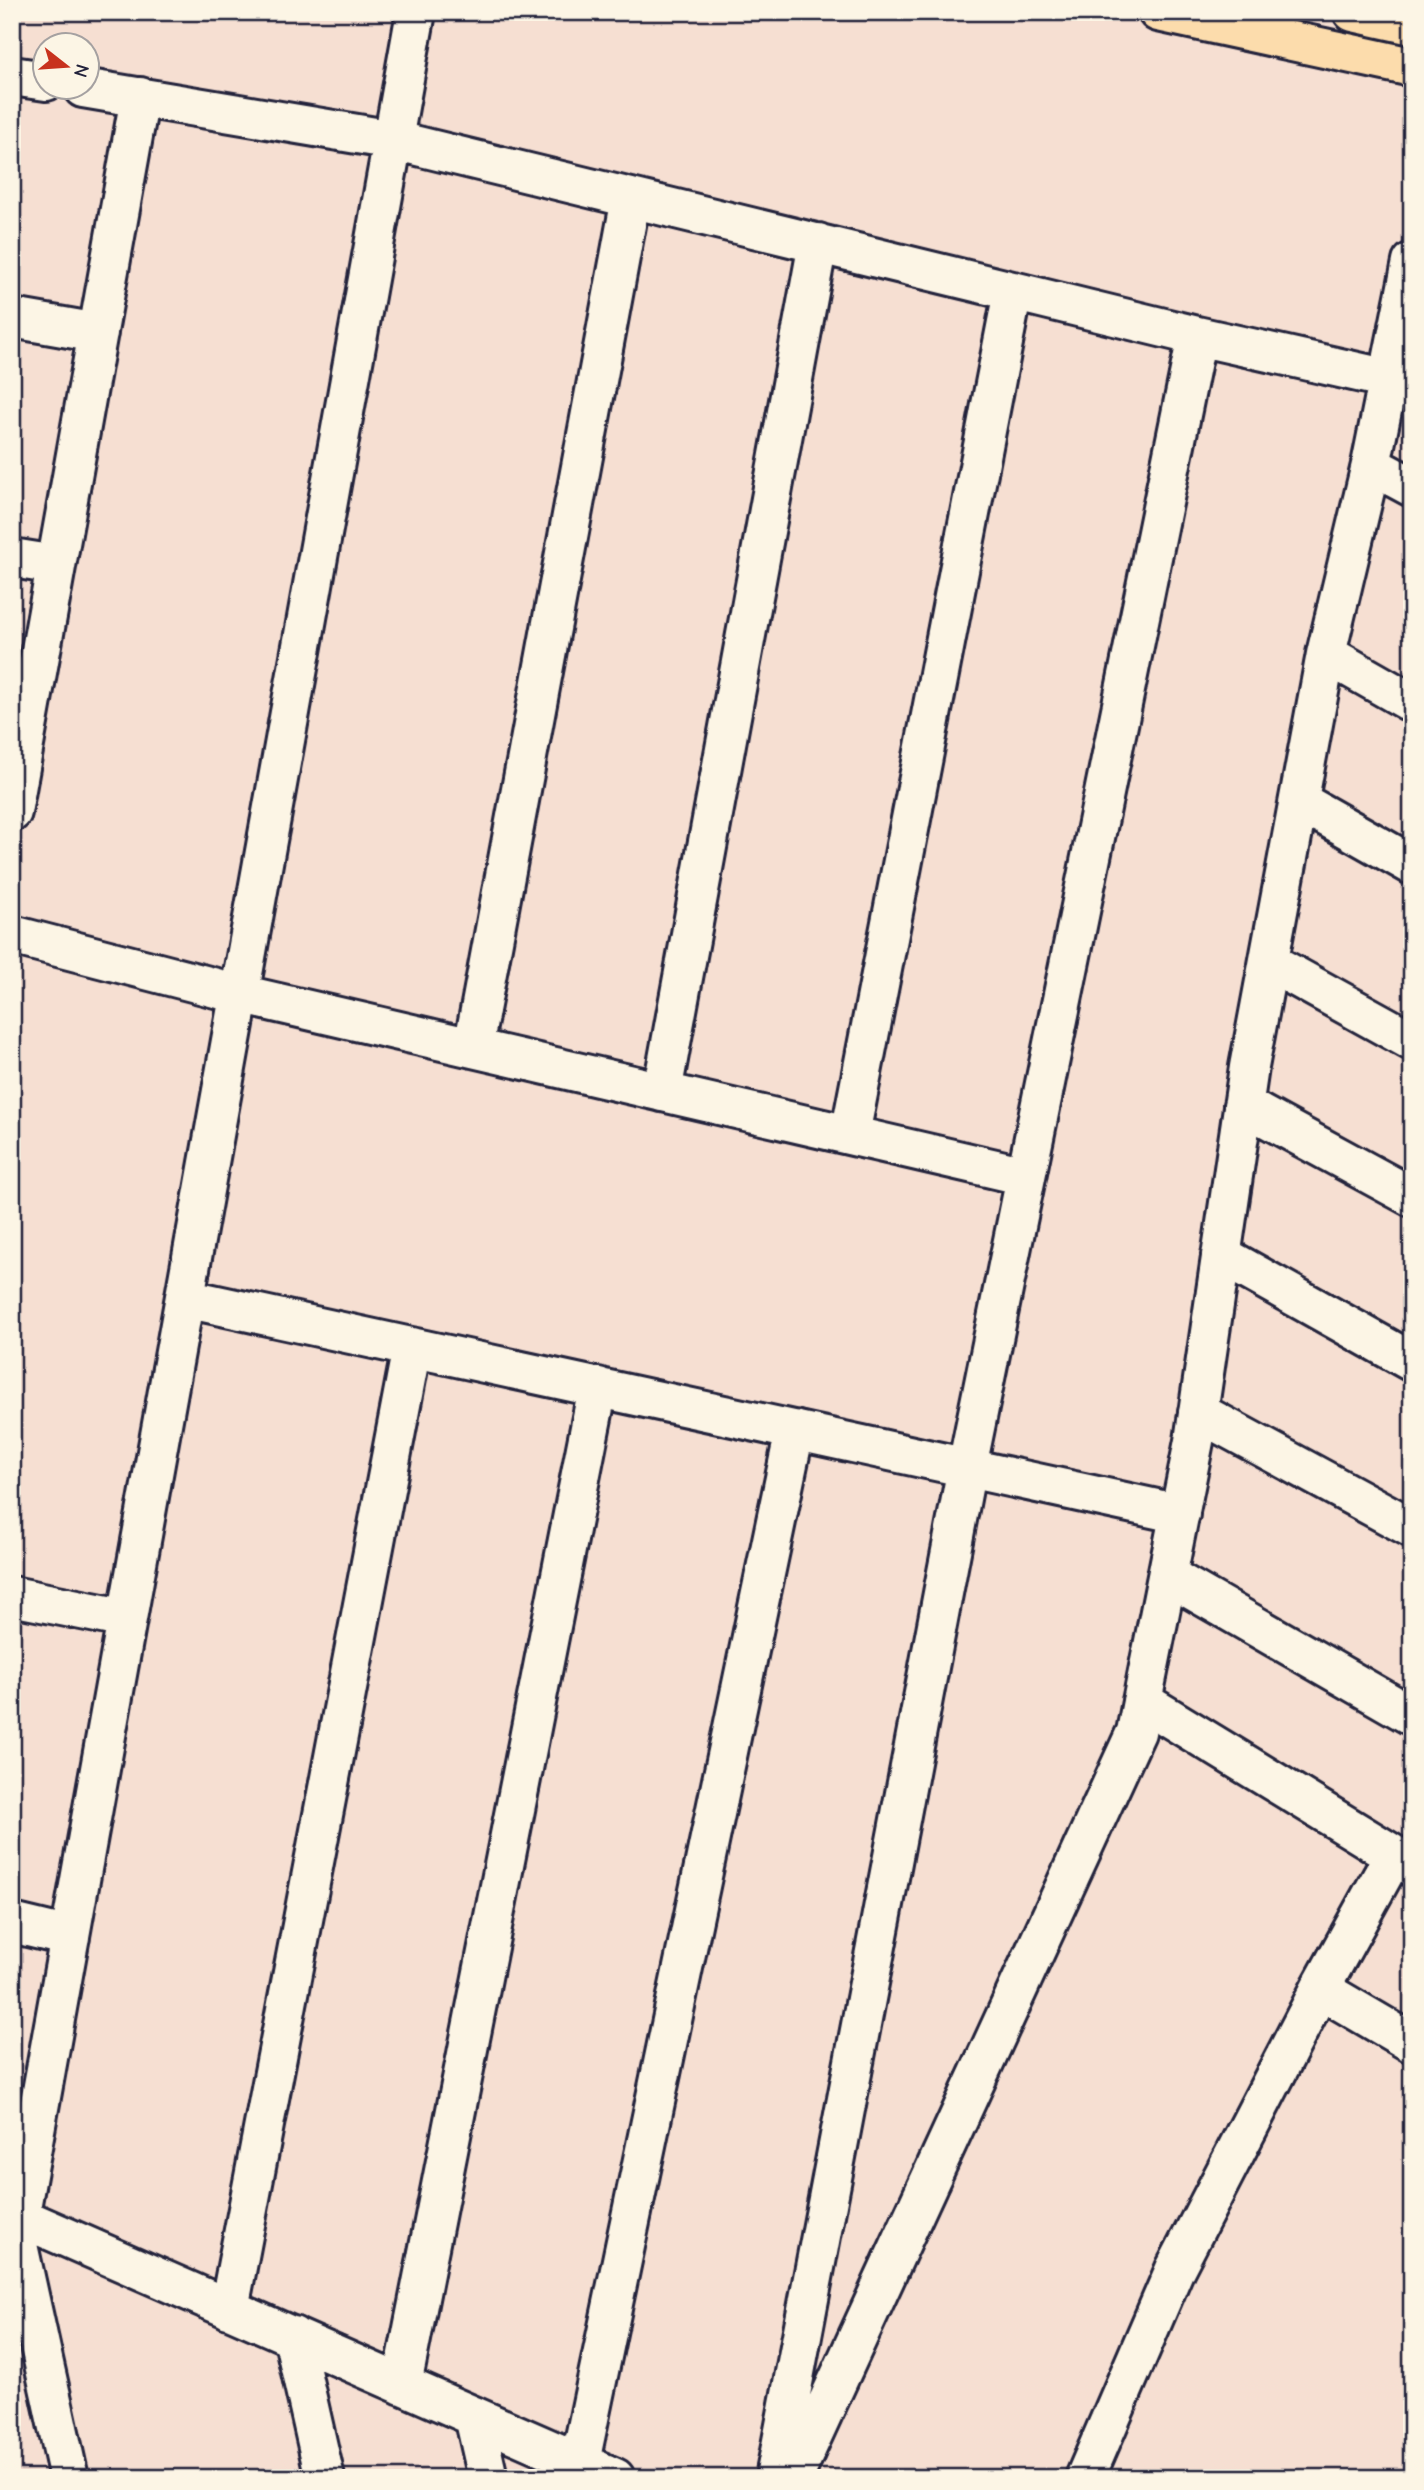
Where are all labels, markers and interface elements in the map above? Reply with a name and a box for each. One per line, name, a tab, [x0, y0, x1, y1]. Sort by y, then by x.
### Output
north arrow	[32, 32, 102, 102]
text: N	[69, 62, 94, 80]

